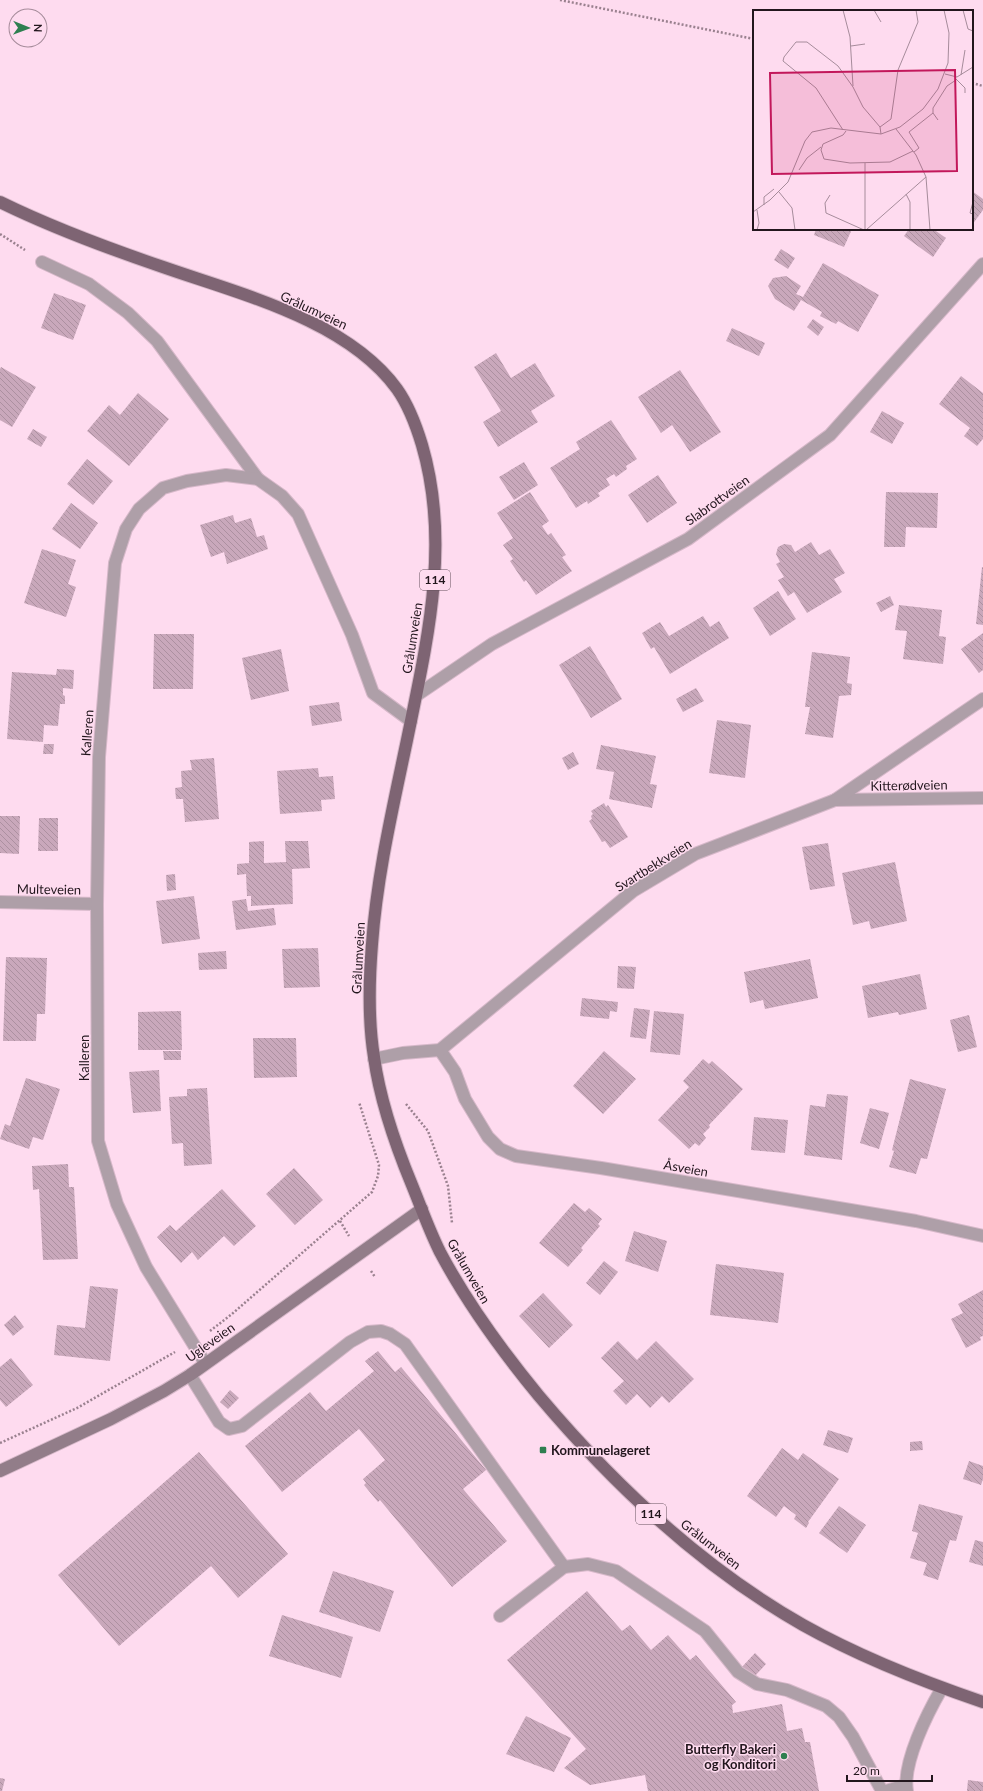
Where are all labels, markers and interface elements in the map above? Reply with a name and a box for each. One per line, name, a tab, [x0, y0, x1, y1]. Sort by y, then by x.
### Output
north arrow	[8, 8, 48, 48]
inset map	[753, 10, 973, 230]
text: N	[32, 24, 45, 33]
street label: Grålumveien	[278, 288, 350, 332]
street label: Slabrottveien	[682, 471, 752, 529]
road number: 114	[420, 570, 450, 590]
street label: Grålumveien	[398, 601, 426, 675]
street label: Kalleren	[77, 709, 97, 757]
street label: Kitterødveien	[870, 776, 948, 794]
street label: Svartbekkveien	[612, 835, 694, 895]
street label: Multeveien	[17, 880, 81, 898]
street label: Grålumveien	[348, 922, 368, 994]
street label: Kalleren	[76, 1035, 92, 1081]
street label: Åsveien	[662, 1156, 710, 1180]
street label: Grålumveien	[444, 1236, 494, 1306]
street label: Ugleveien	[182, 1319, 238, 1365]
place label: Kommunelageret	[551, 1442, 650, 1458]
marker: Kommunelageret	[538, 1445, 548, 1455]
road number: 114	[636, 1504, 666, 1524]
street label: Grålumveien	[678, 1516, 744, 1572]
place label: Butterfly Bakeri og Konditori	[685, 1741, 776, 1772]
marker: Butterfly Bakeri og Konditori	[779, 1751, 789, 1761]
scale bar	[847, 1757, 932, 1783]
text: 20 m	[853, 1763, 880, 1778]

